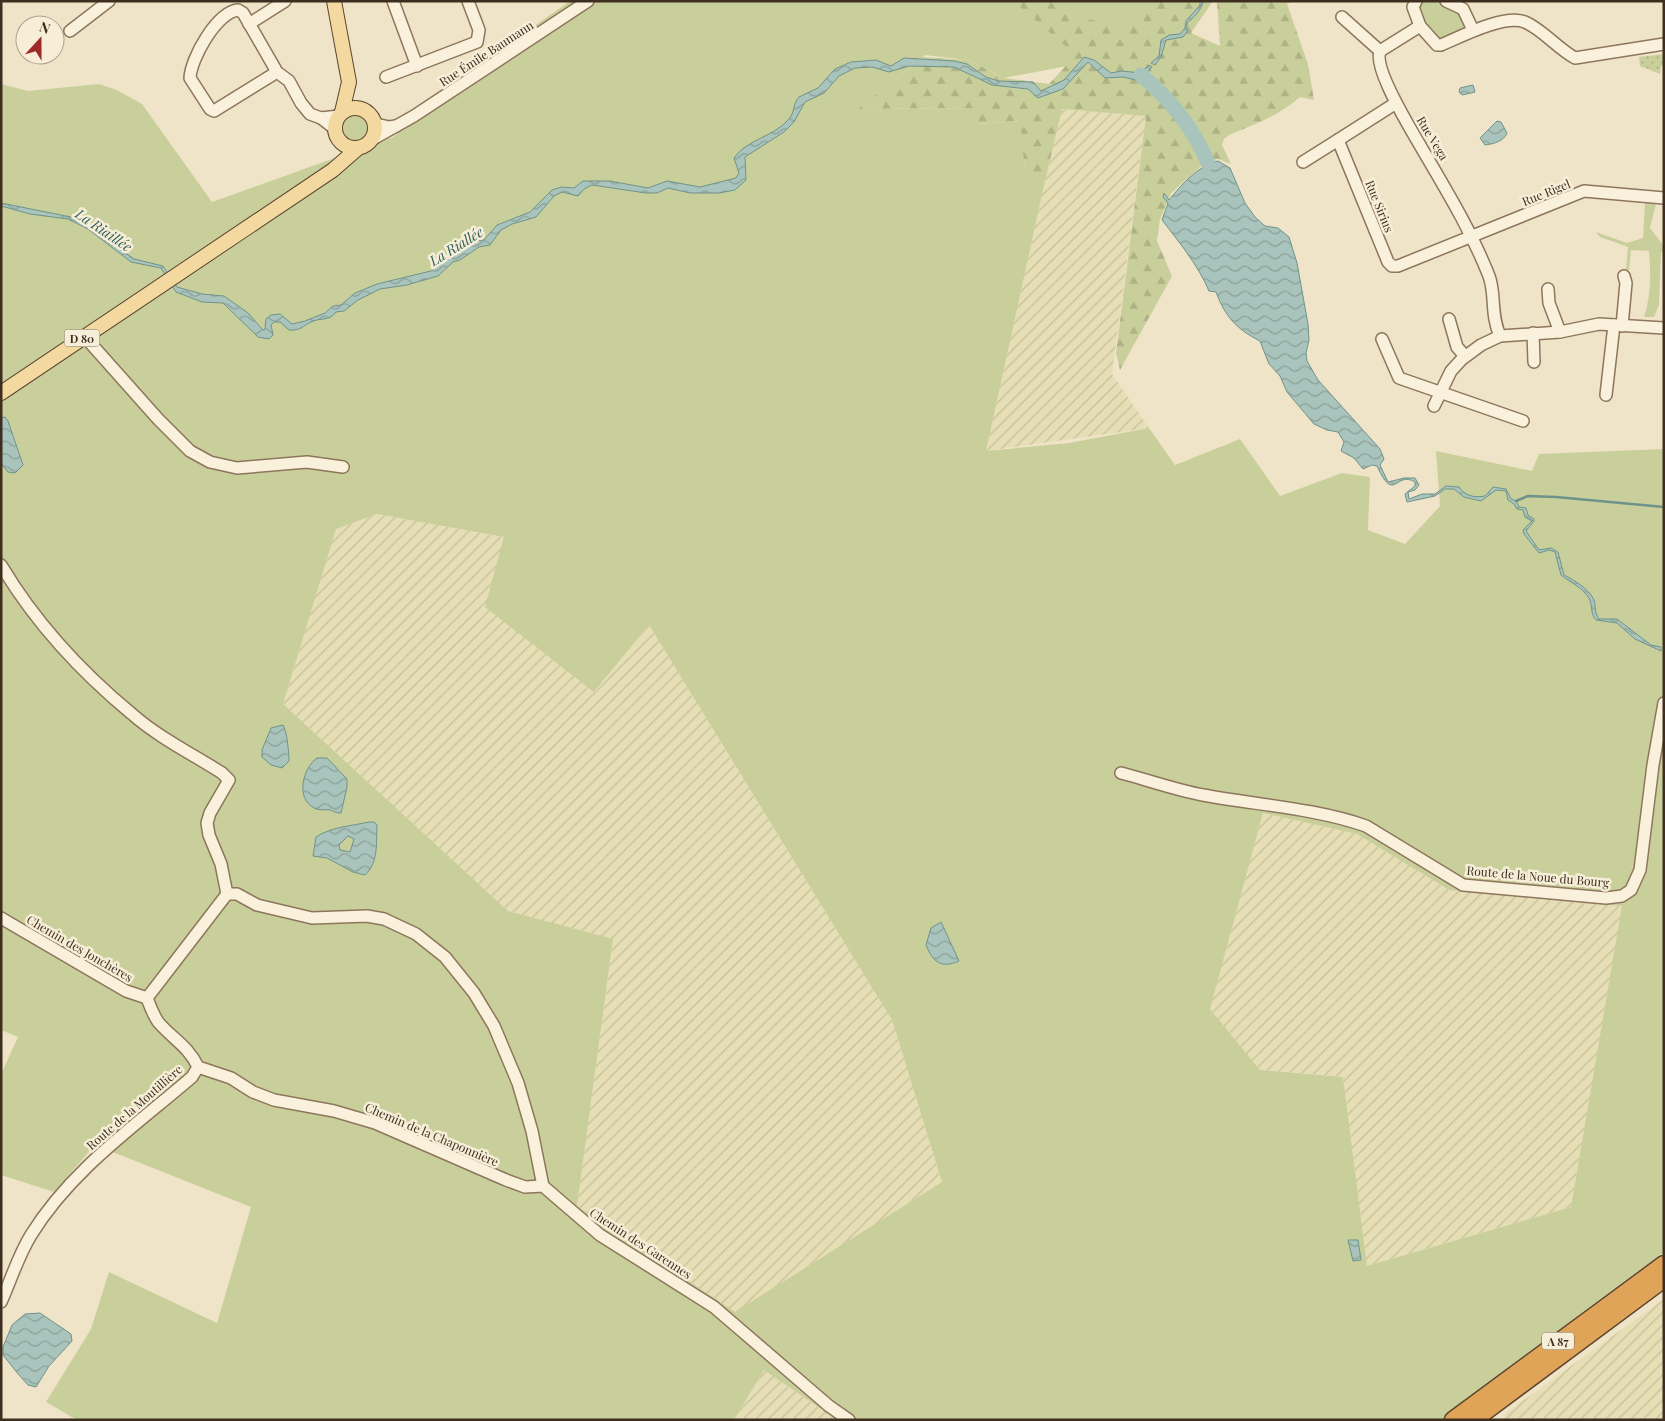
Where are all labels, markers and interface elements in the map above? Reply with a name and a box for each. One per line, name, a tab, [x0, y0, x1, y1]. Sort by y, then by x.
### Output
north arrow	[15, 15, 65, 65]
text: N	[37, 17, 53, 38]
street label: Rue Émile Baumann	[436, 17, 536, 89]
street label: Rue Vega	[1414, 113, 1452, 163]
street label: Rue Rigel	[1519, 175, 1573, 209]
street label: Rue Sirius	[1362, 178, 1398, 234]
water label: La Riaillée	[71, 204, 136, 256]
water label: La Riallée	[425, 222, 486, 270]
road number: D 80	[64, 329, 100, 346]
street label: Route de la Noue du Bourg	[1466, 862, 1611, 890]
street label: Chemin des Jonchères	[24, 911, 136, 985]
street label: Route de la Moutillière	[83, 1061, 185, 1153]
street label: Chemin de la Chaponnière	[363, 1099, 501, 1169]
street label: Chemin des Garennes	[587, 1204, 695, 1282]
road number: A 87	[1542, 1332, 1574, 1350]

